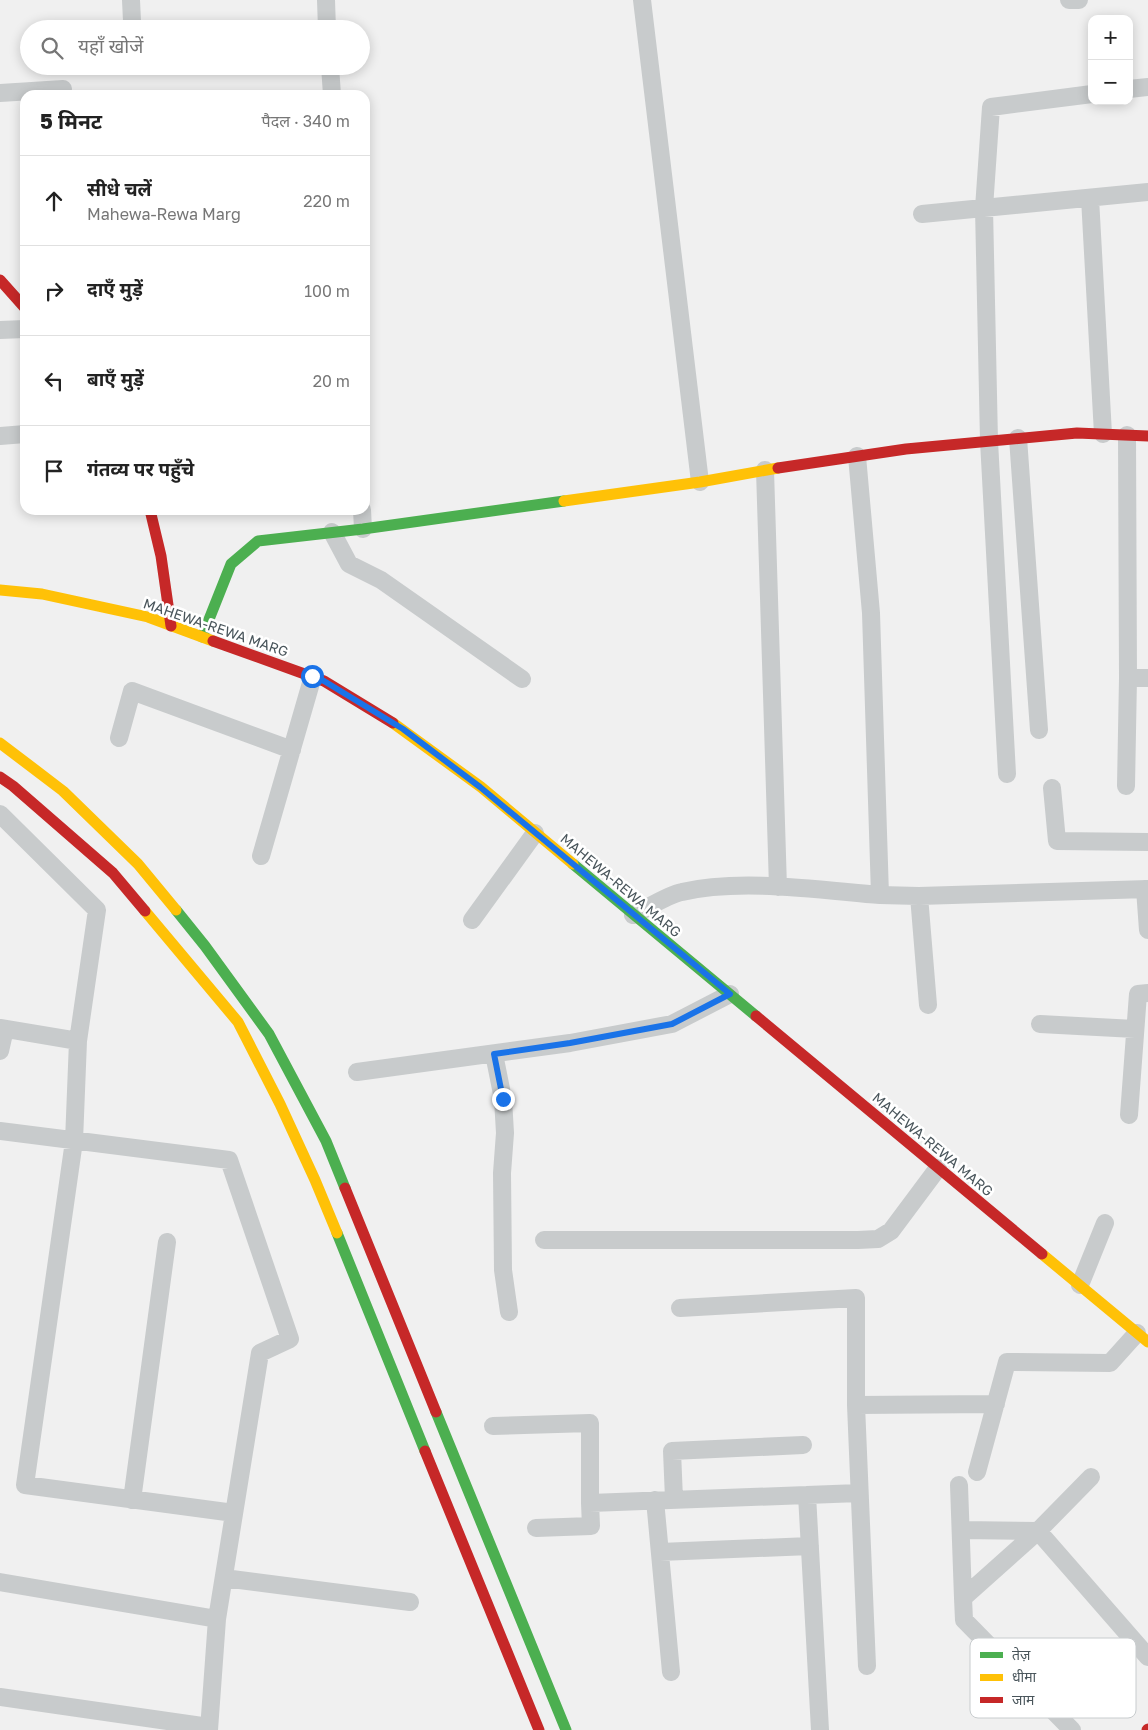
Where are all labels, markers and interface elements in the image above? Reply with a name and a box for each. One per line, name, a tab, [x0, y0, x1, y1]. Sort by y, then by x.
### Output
map controls	[1088, 15, 1133, 105]
button: +	[1088, 15, 1133, 60]
search box	[20, 20, 370, 75]
icon: search	[38, 34, 66, 62]
text: यहाँ खोजें	[78, 34, 143, 57]
button: −	[1088, 60, 1133, 105]
text: 5 मिनट	[40, 108, 102, 134]
text: पैदल · 340 m	[262, 111, 350, 131]
text: सीधे चलें	[87, 177, 152, 200]
icon: ahead	[40, 187, 68, 215]
text: 220 m	[303, 191, 350, 211]
text: Mahewa-Rewa Marg	[87, 204, 241, 224]
icon: right	[40, 277, 68, 305]
text: दाएँ मुड़ें	[87, 277, 143, 300]
text: 100 m	[304, 281, 350, 301]
icon: left	[40, 367, 68, 395]
text: बाएँ मुड़ें	[87, 367, 144, 390]
text: 20 m	[313, 371, 350, 391]
icon: arrive	[40, 457, 68, 485]
text: गंतव्य पर पहुँचे	[87, 457, 194, 480]
street label: MAHEWA-REWA MARG	[141, 594, 291, 660]
route start	[301, 665, 324, 688]
street label: MAHEWA-REWA MARG	[557, 830, 685, 941]
route end	[492, 1088, 515, 1111]
street label: MAHEWA-REWA MARG	[869, 1089, 997, 1200]
legend	[970, 1638, 1136, 1718]
text: तेज़	[1012, 1646, 1031, 1663]
text: धीमा	[1012, 1668, 1037, 1685]
text: जाम	[1012, 1691, 1035, 1708]

